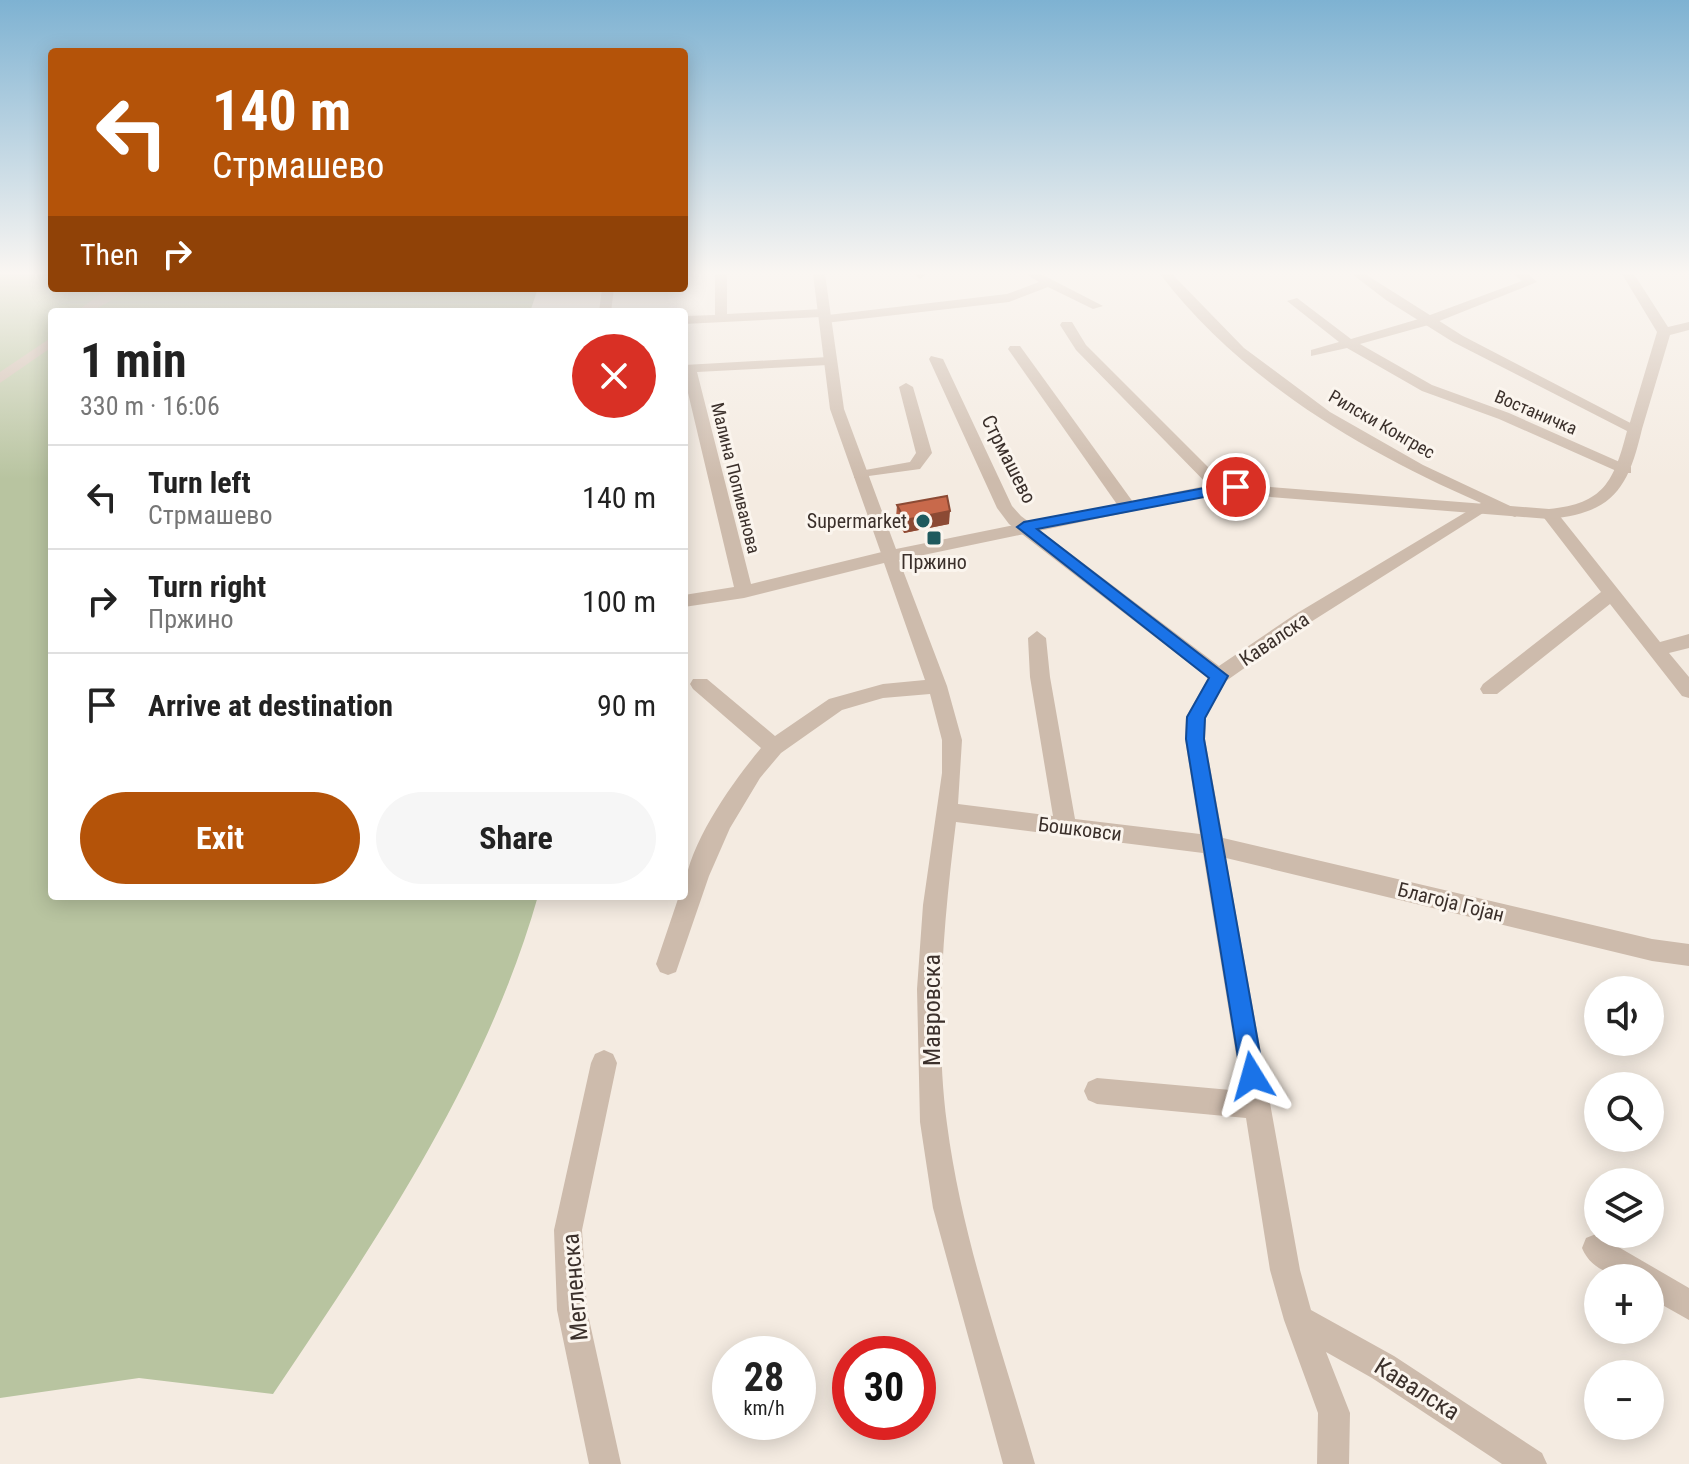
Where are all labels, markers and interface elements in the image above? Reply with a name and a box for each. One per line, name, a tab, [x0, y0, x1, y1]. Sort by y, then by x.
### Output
text: 140 m	[212, 78, 351, 144]
icon: left	[80, 80, 184, 184]
text: Стрмашево	[212, 145, 384, 187]
icon: right	[155, 232, 199, 276]
text: Then	[80, 237, 139, 272]
text: 1 min	[80, 332, 187, 389]
button: close	[572, 334, 656, 418]
street label: Рилски Конгрес	[1325, 385, 1439, 463]
street label: Востаничка	[1492, 385, 1580, 439]
text: 330 m · 16:06	[80, 391, 220, 421]
street label: Малина Попиванова	[707, 400, 765, 556]
street label: Стрмашево	[977, 411, 1041, 507]
pin	[1202, 453, 1270, 521]
text: Turn left	[148, 465, 251, 500]
icon: arrive	[1214, 465, 1258, 509]
icon: left	[80, 475, 124, 519]
text: 140 m	[582, 480, 656, 515]
text: Стрмашево	[148, 500, 273, 530]
place label: Supermarket	[807, 509, 907, 533]
marker: Supermarket	[914, 512, 932, 530]
marker: Пржино	[925, 529, 943, 547]
place label: Пржино	[901, 550, 967, 574]
text: Turn right	[148, 569, 266, 604]
icon: right	[80, 579, 124, 623]
text: 100 m	[582, 584, 656, 619]
text: Пржино	[148, 604, 234, 634]
street label: Кавалска	[1235, 607, 1313, 671]
icon: arrive	[80, 683, 124, 727]
text: Arrive at destination	[148, 688, 393, 723]
text: 90 m	[597, 688, 656, 723]
button: Exit	[80, 792, 360, 884]
button: Share	[376, 792, 656, 884]
street label: Бошковси	[1037, 812, 1123, 846]
street label: Благоја Гојан	[1395, 877, 1507, 927]
street label: Мавровска	[918, 954, 946, 1066]
map controls	[1584, 976, 1664, 1440]
button: sound	[1584, 976, 1664, 1056]
position arrow	[1210, 1034, 1294, 1118]
button: search	[1584, 1072, 1664, 1152]
button: layers	[1584, 1168, 1664, 1248]
street label: Мегленска	[556, 1232, 594, 1342]
button: +	[1584, 1264, 1664, 1344]
speed limit sign: 30	[832, 1336, 936, 1440]
street label: Кавалска	[1369, 1352, 1465, 1426]
text: 28	[744, 1354, 784, 1401]
button: −	[1584, 1360, 1664, 1440]
text: km/h	[743, 1396, 785, 1420]

